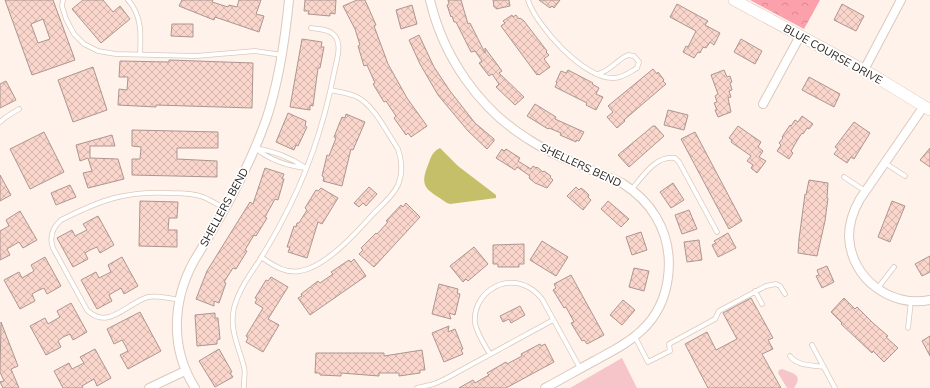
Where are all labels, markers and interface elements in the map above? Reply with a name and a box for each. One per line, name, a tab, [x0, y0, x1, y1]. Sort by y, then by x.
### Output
street label: BLUE COURSE DRIVE	[781, 21, 885, 87]
street label: SHELLERS BEND	[538, 140, 624, 190]
street label: SHELLERS BEND	[197, 165, 251, 249]

